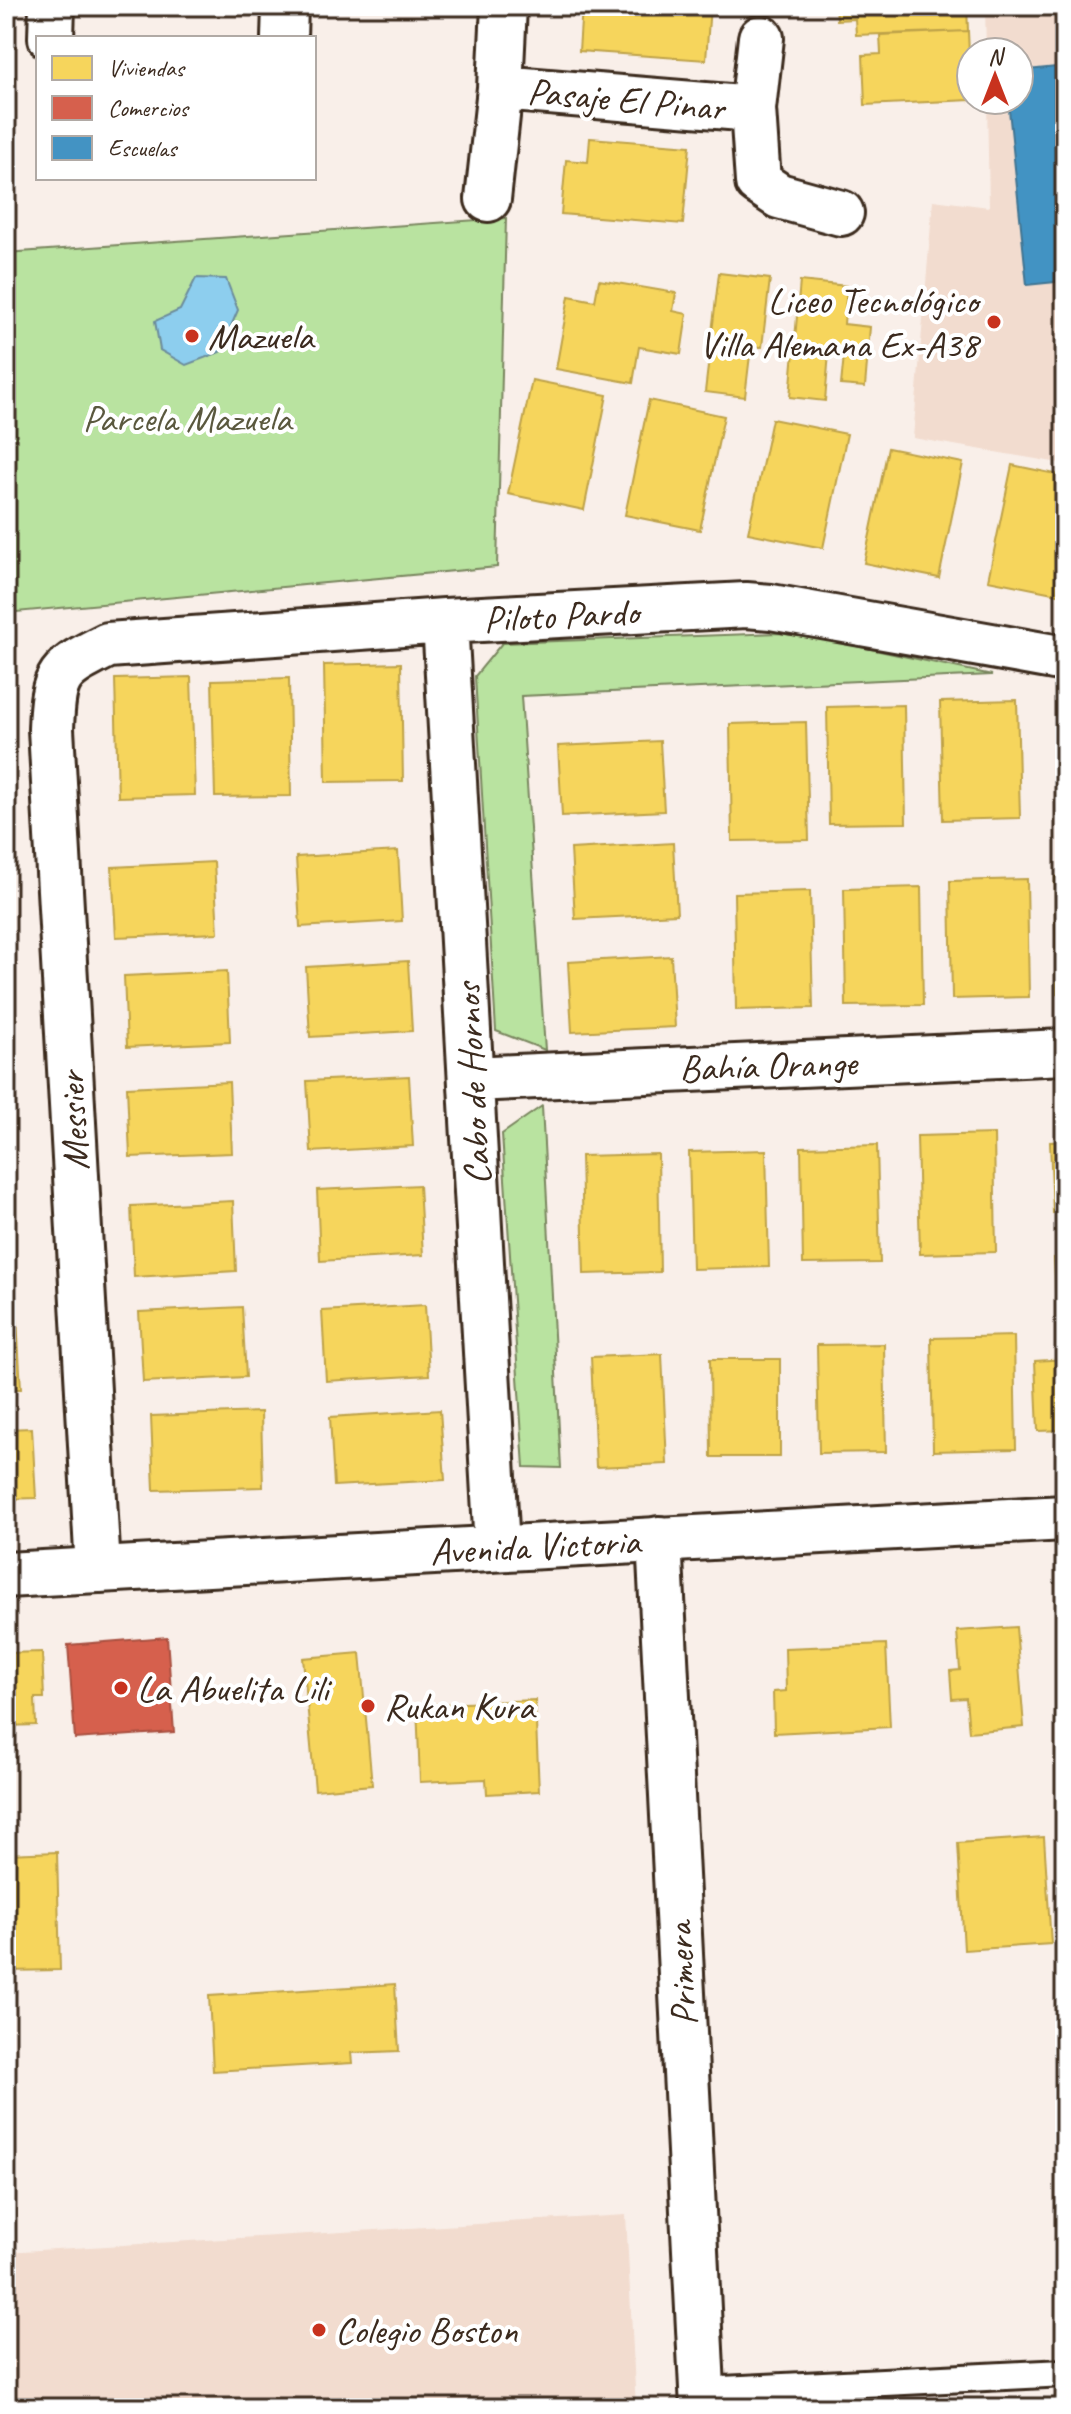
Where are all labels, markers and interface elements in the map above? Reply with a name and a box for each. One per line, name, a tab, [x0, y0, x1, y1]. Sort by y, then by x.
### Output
legend	[36, 36, 316, 180]
north arrow	[955, 36, 1035, 116]
text: N	[988, 43, 1005, 71]
text: Viviendas	[108, 53, 186, 83]
street label: Pasaje El Pinar	[526, 67, 728, 132]
text: Comercios	[108, 93, 191, 123]
text: Escuelas	[108, 133, 179, 163]
place label: Liceo Tecnológico Villa Alemana Ex-A38	[699, 277, 982, 368]
place label: Mazuela	[208, 313, 316, 360]
marker: Liceo Tecnológico Villa Alemana Ex-A38	[985, 313, 1003, 331]
marker: Mazuela	[183, 327, 201, 345]
park label: Parcela Mazuela	[83, 395, 294, 442]
street label: Piloto Pardo	[482, 588, 643, 643]
street label: Cabo de Hornos	[444, 979, 501, 1186]
street label: Bahía Orange	[678, 1039, 860, 1092]
street label: Messier	[47, 1067, 100, 1172]
street label: Avenida Victoria	[429, 1517, 644, 1575]
place label: La Abuelita Lili	[137, 1665, 332, 1712]
marker: La Abuelita Lili	[112, 1679, 130, 1697]
place label: Rukan Kura	[384, 1683, 537, 1730]
marker: Rukan Kura	[359, 1697, 377, 1715]
street label: Primera	[655, 1918, 708, 2027]
place label: Colegio Boston	[335, 2307, 518, 2354]
marker: Colegio Boston	[310, 2321, 328, 2339]

